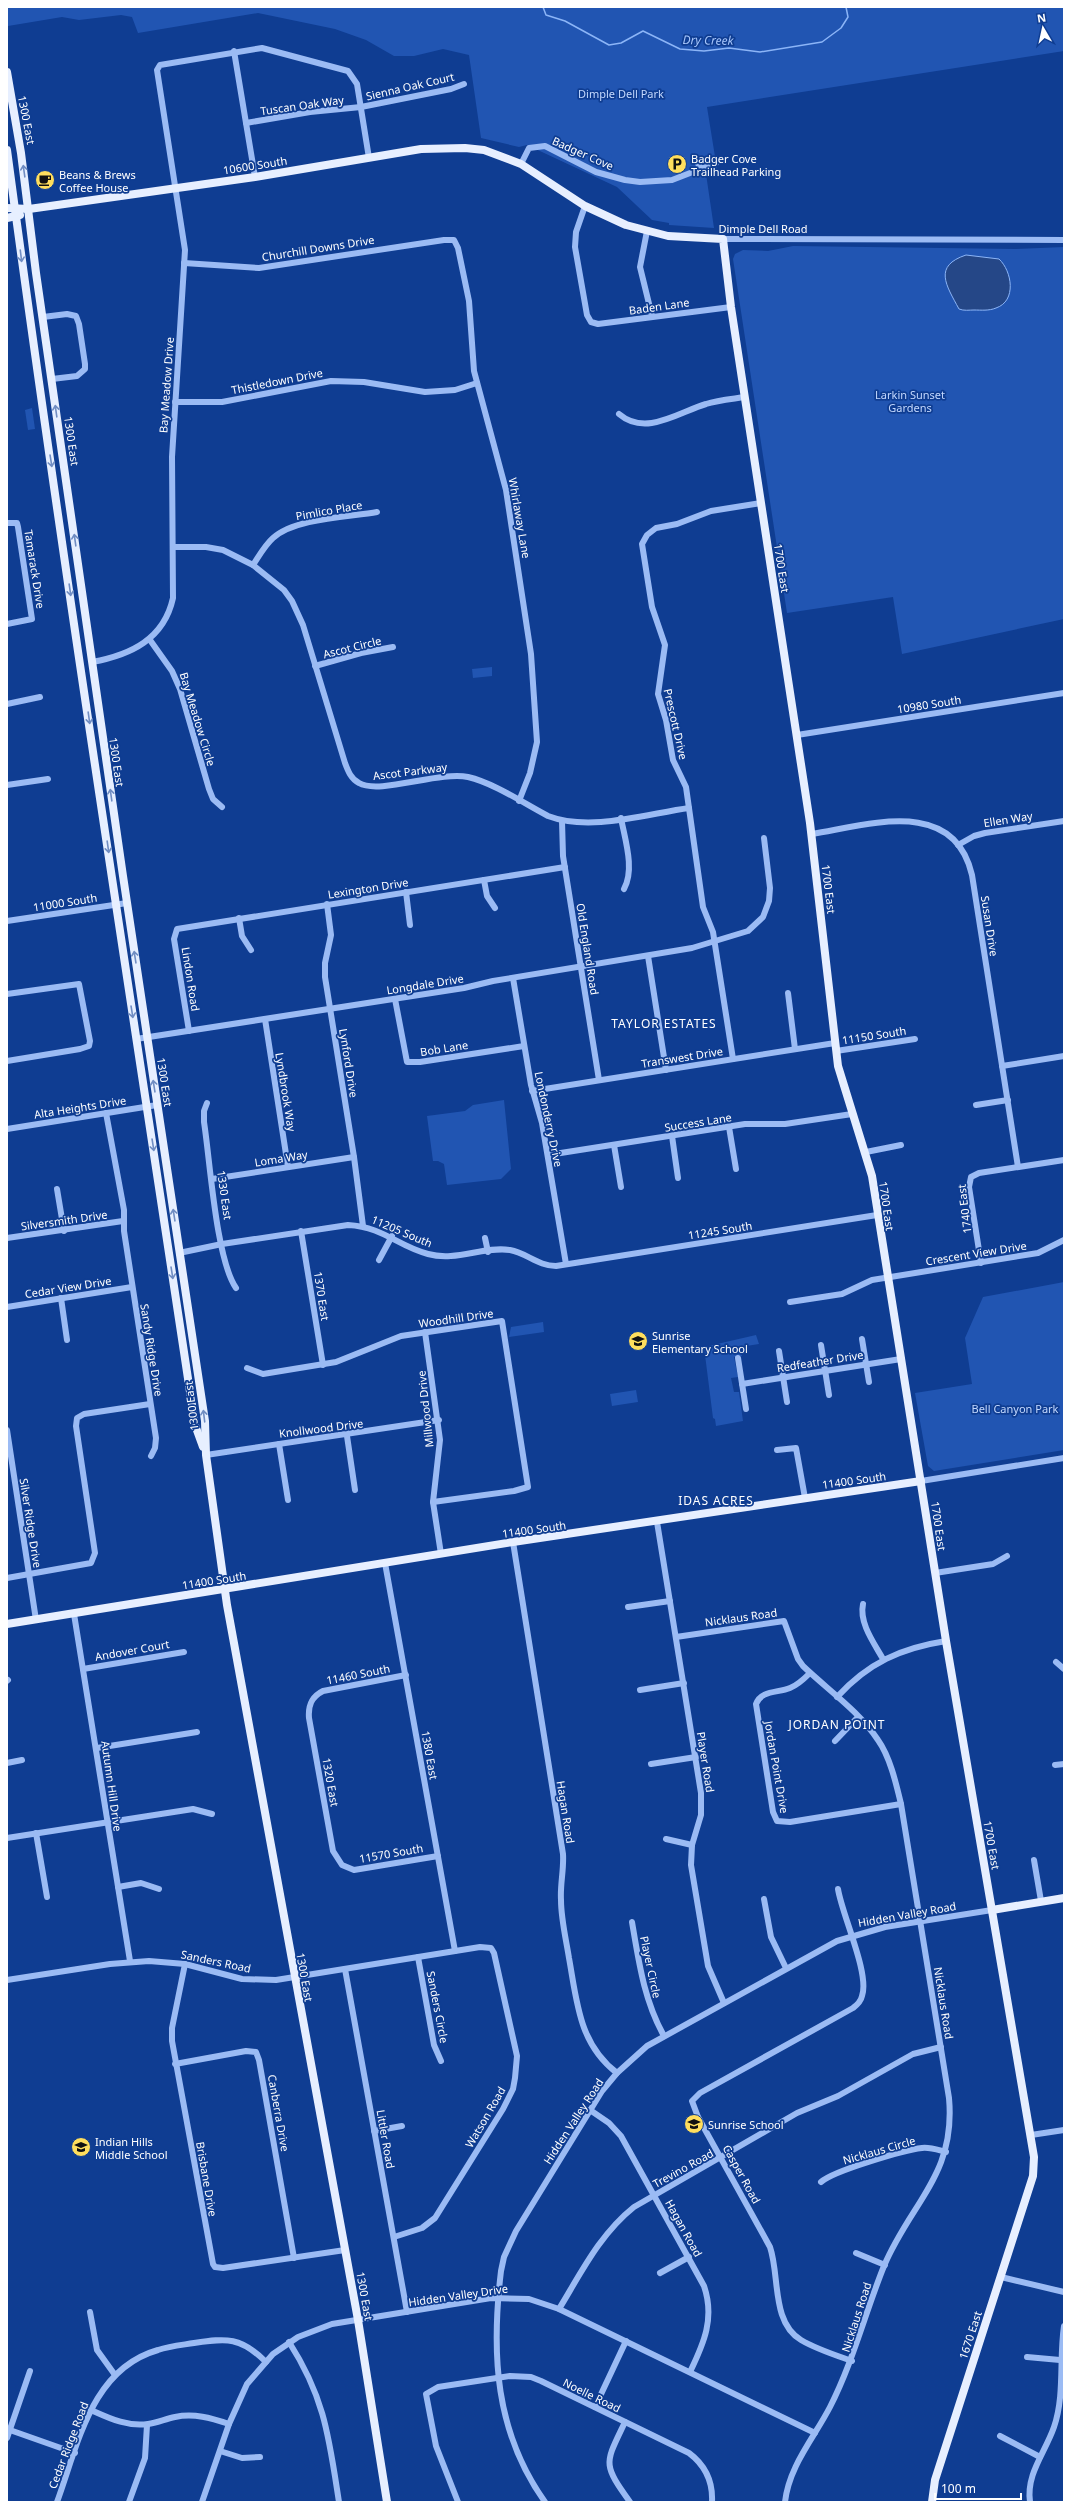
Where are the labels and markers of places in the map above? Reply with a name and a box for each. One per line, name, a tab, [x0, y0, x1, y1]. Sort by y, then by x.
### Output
place label: Badger Cove Trailhead Parking	[691, 151, 781, 179]
parking icon: Badger Cove Trailhead Parking	[666, 153, 688, 175]
place label: Beans & Brews Coffee House	[59, 167, 136, 195]
cafe icon: Beans & Brews Coffee House	[34, 169, 56, 191]
place label: Sunrise Elementary School	[652, 1328, 748, 1356]
school or university icon: Sunrise Elementary School	[627, 1330, 649, 1352]
school or university icon: Sunrise School	[683, 2113, 705, 2135]
place label: Sunrise School	[708, 2117, 784, 2132]
place label: Indian Hills Middle School	[95, 2134, 168, 2162]
school or university icon: Indian Hills Middle School	[70, 2136, 92, 2158]

